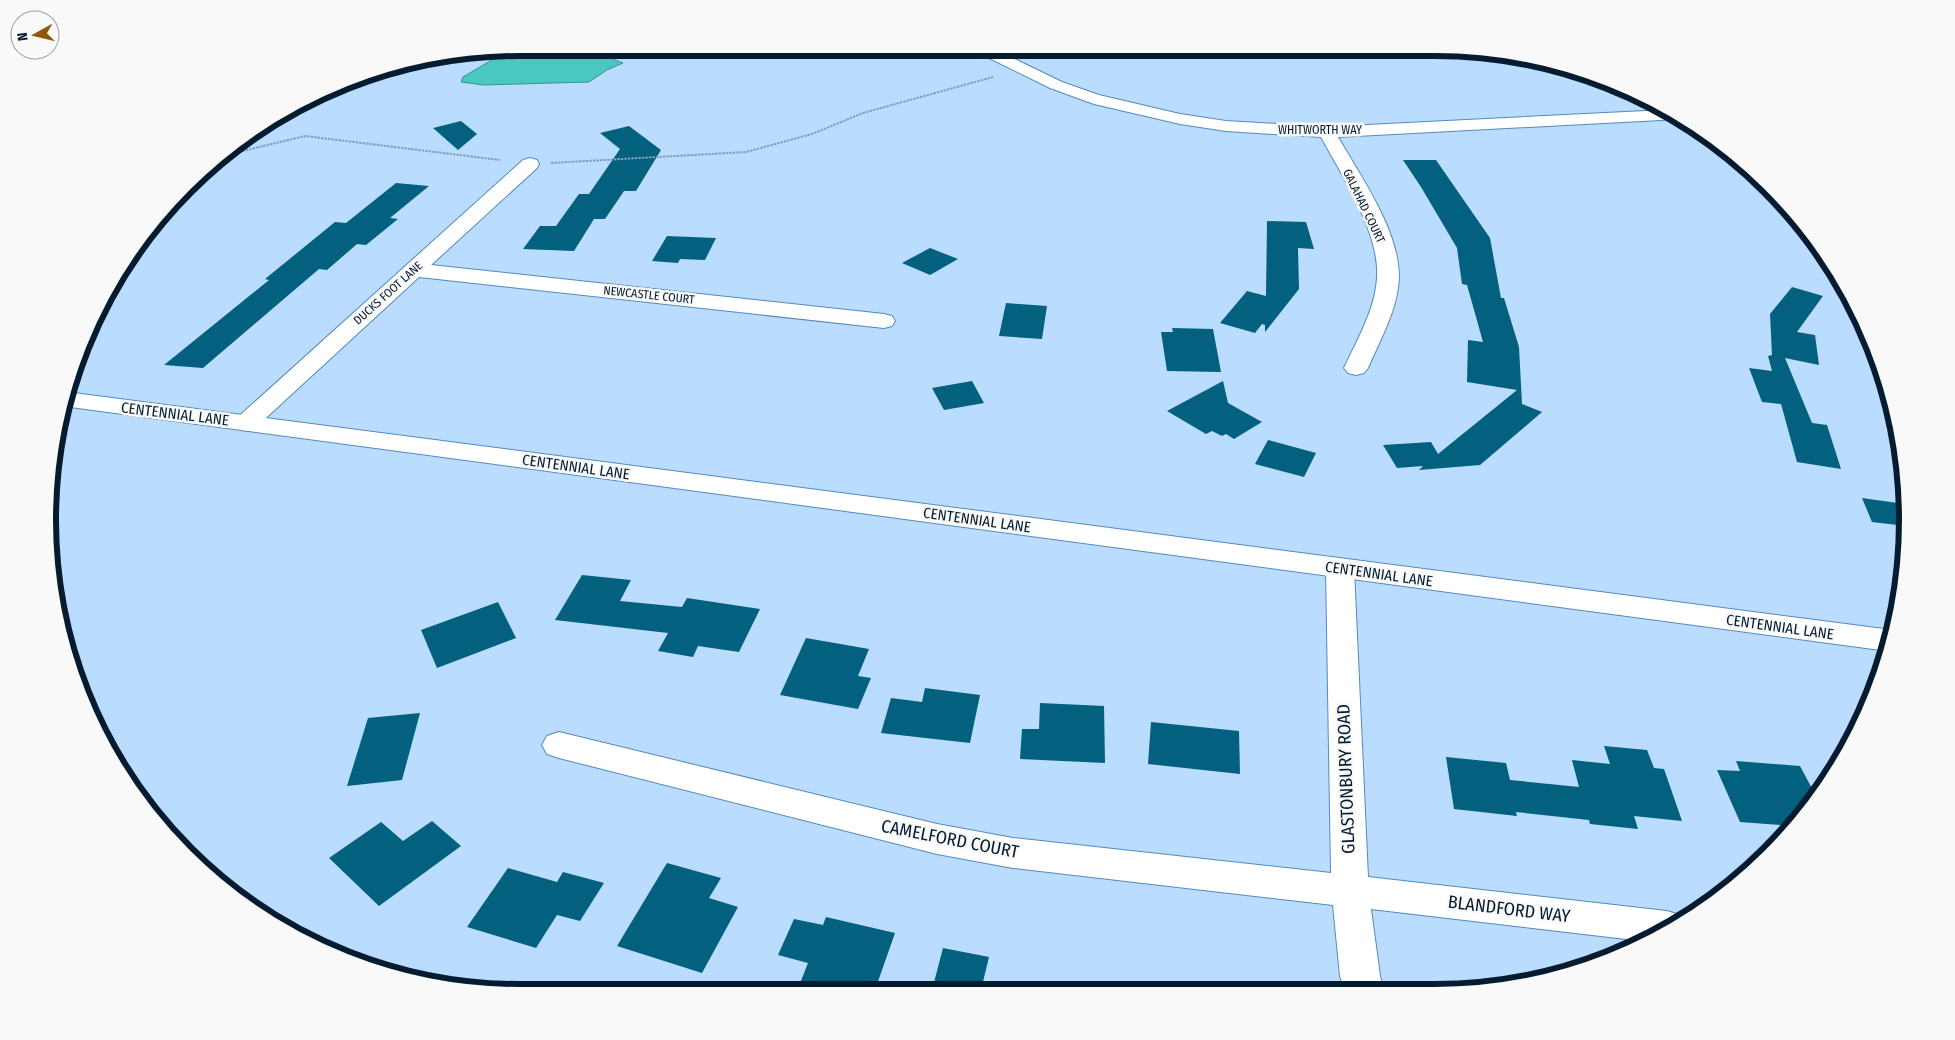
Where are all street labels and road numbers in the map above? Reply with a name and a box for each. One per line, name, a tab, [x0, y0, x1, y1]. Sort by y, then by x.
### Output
street label: WHITWORTH WAY	[1278, 123, 1362, 137]
street label: GALAHAD COURT	[1340, 167, 1388, 246]
street label: DUCKS FOOT LANE	[351, 258, 426, 328]
street label: NEWCASTLE COURT	[603, 283, 696, 307]
street label: CENTENNIAL LANE	[120, 398, 230, 430]
street label: CENTENNIAL LANE	[521, 451, 631, 483]
street label: CENTENNIAL LANE	[922, 504, 1032, 536]
street label: CENTENNIAL LANE	[1324, 558, 1434, 590]
street label: CENTENNIAL LANE	[1725, 611, 1835, 643]
street label: GLASTONBURY ROAD	[1332, 704, 1360, 854]
street label: CAMELFORD COURT	[879, 815, 1021, 863]
street label: BLANDFORD WAY	[1447, 891, 1571, 927]

